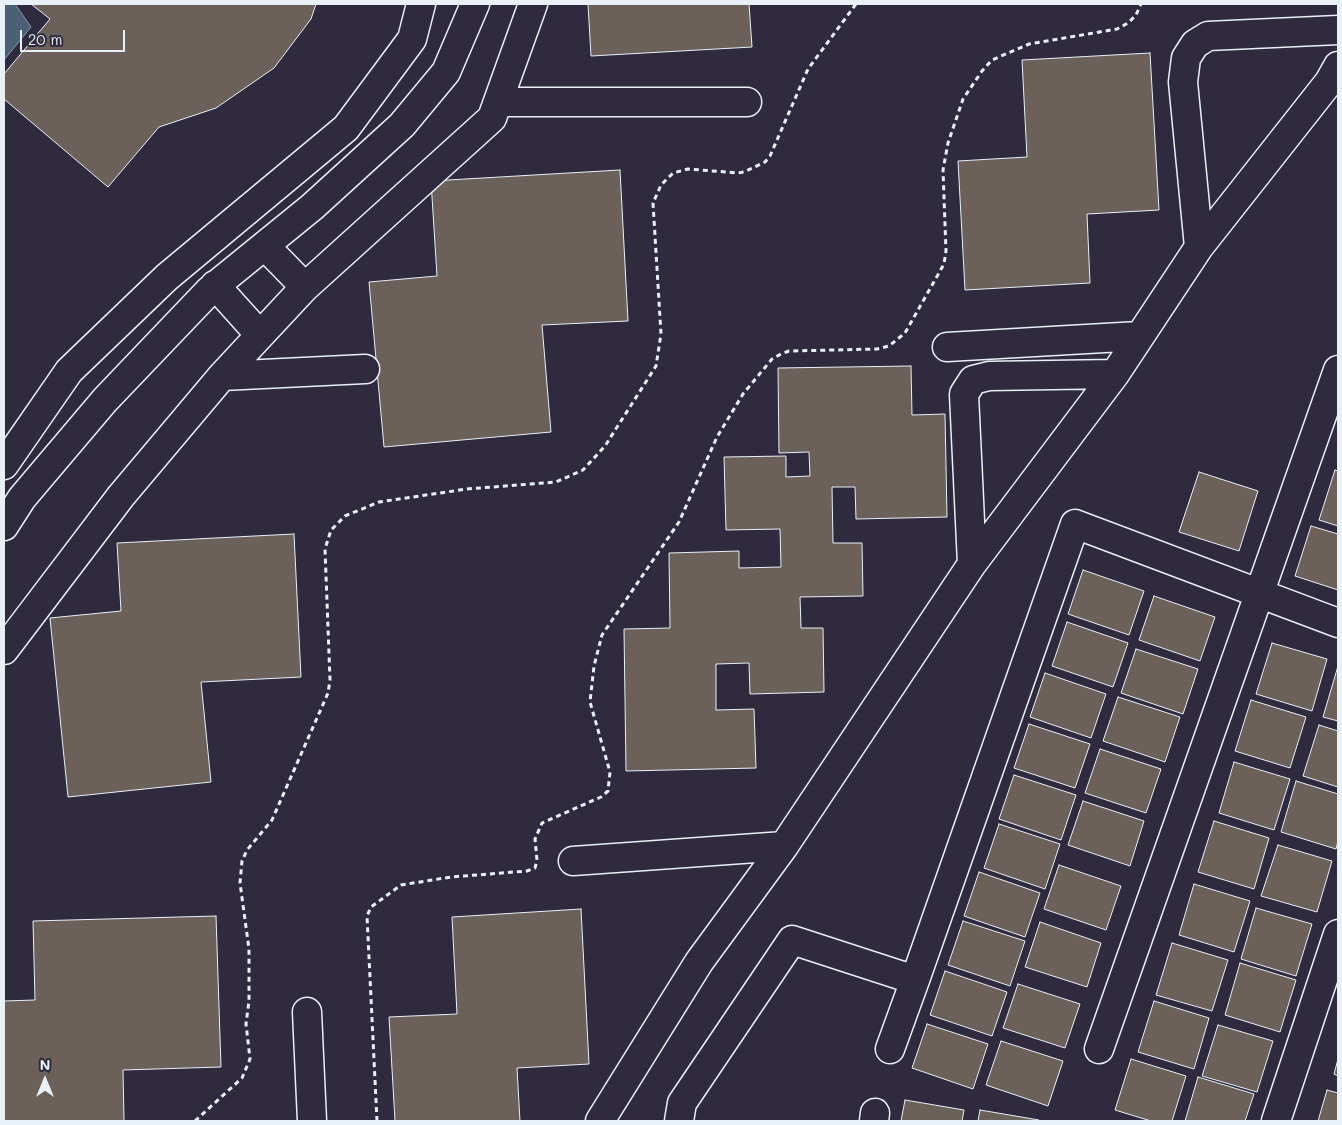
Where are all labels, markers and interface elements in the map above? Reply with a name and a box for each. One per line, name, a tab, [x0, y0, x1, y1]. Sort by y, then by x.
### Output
scale bar	[22, 20, 128, 52]
text: 20 m	[28, 29, 62, 49]
north arrow	[20, 1055, 70, 1105]
text: N	[40, 1055, 50, 1074]

